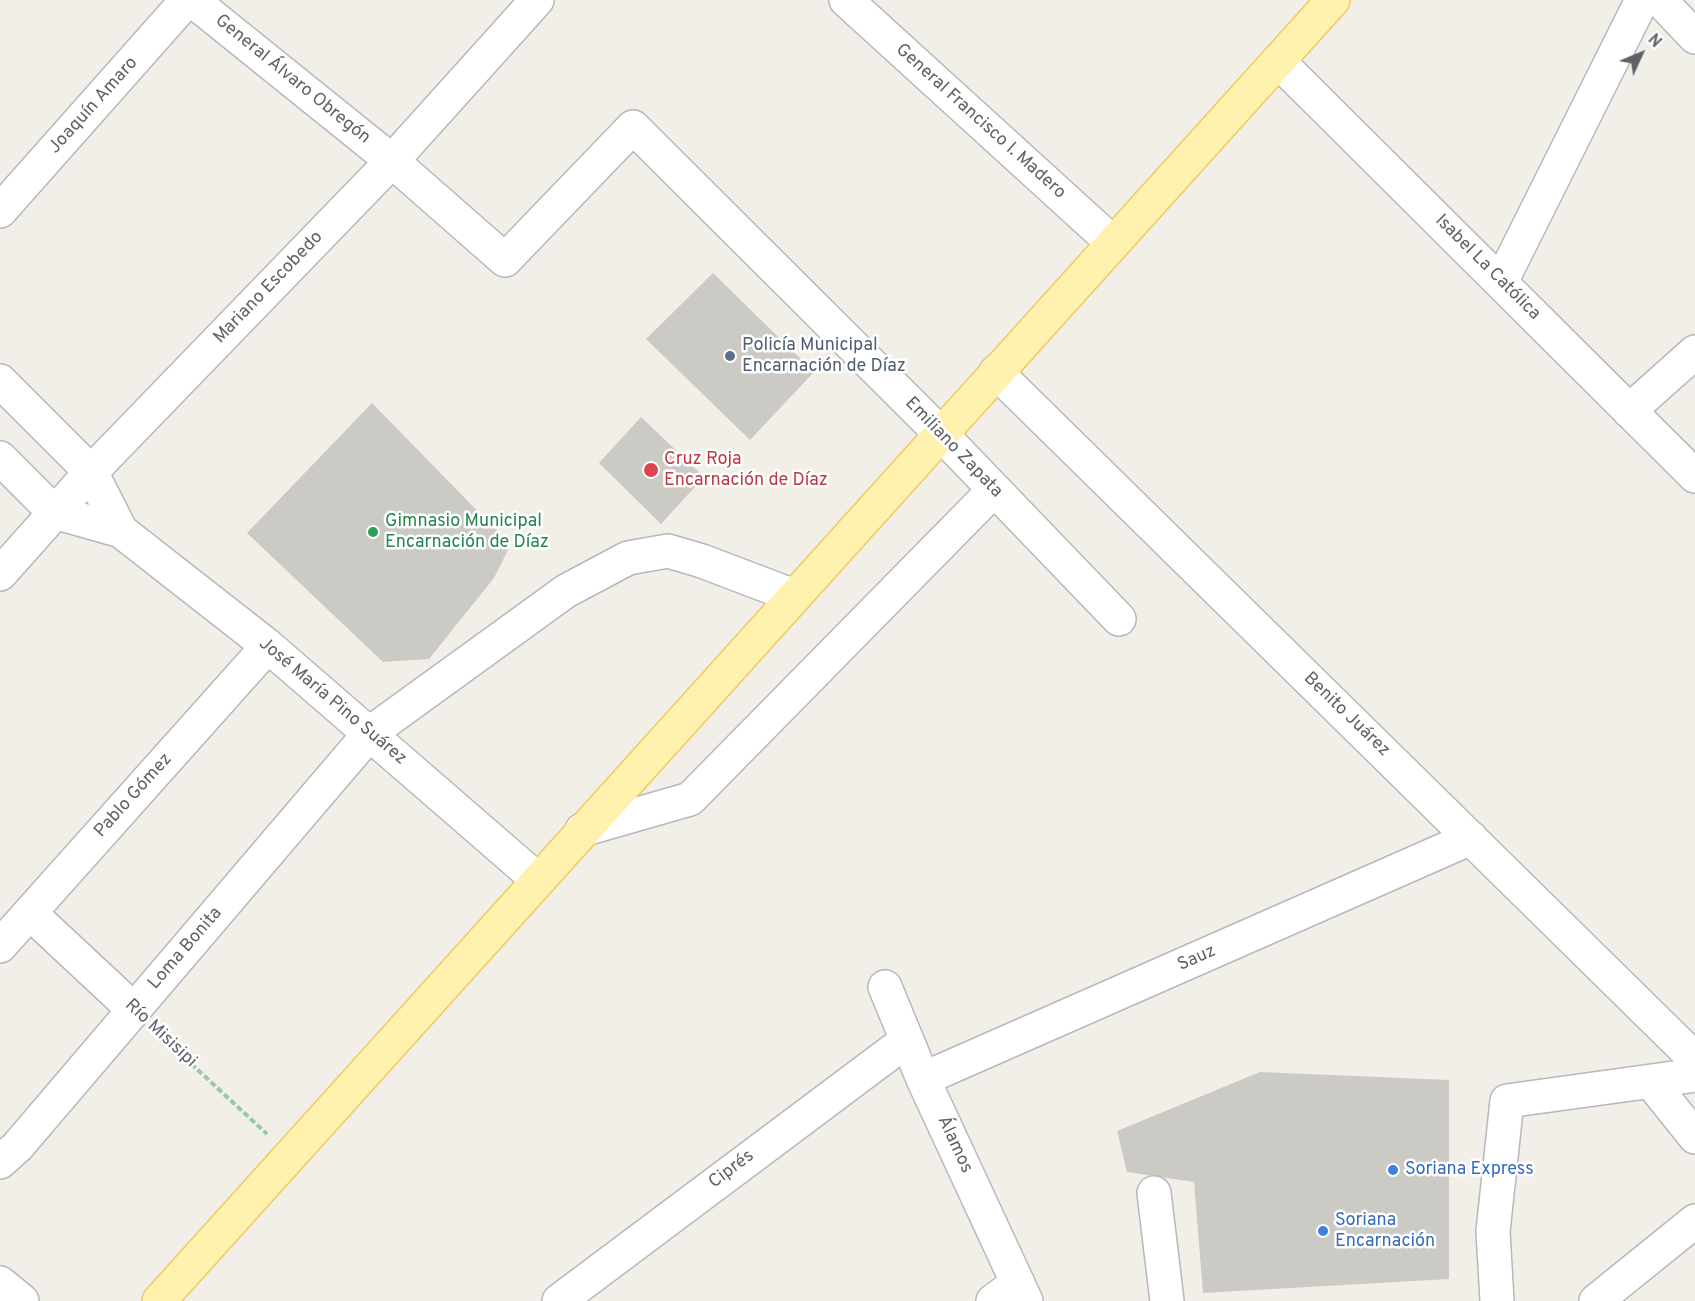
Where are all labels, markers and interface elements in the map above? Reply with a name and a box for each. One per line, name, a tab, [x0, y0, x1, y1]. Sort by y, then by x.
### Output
street label: General Álvaro Obregón	[210, 11, 374, 149]
north arrow	[1611, 24, 1671, 84]
text: N	[1643, 30, 1665, 53]
street label: General Francisco I. Madero	[890, 40, 1070, 204]
street label: Joaquín Amaro	[45, 53, 143, 159]
street label: Isabel La Católica	[1430, 211, 1544, 325]
street label: Mariano Escobedo	[210, 227, 328, 349]
place label: Policía Municipal Encarnación de Díaz	[742, 335, 906, 378]
marker: Policía Municipal Encarnación de Díaz	[723, 349, 737, 363]
street label: Emiliano Zapata	[900, 393, 1006, 503]
place label: Cruz Roja Encarnación de Díaz	[664, 449, 828, 492]
marker: Cruz Roja Encarnación de Díaz	[642, 461, 660, 479]
place label: Gimnasio Municipal Encarnación de Díaz	[385, 511, 549, 554]
marker: Gimnasio Municipal Encarnación de Díaz	[366, 525, 380, 539]
street label: José María Pino Suárez	[253, 634, 411, 770]
street label: Benito Juárez	[1298, 668, 1394, 762]
street label: Pablo Gómez	[90, 749, 178, 843]
street label: Loma Bonita	[144, 904, 228, 994]
street label: Sauz	[1175, 941, 1219, 977]
street label: Río Misisipi	[119, 995, 201, 1073]
street label: Álamos	[931, 1113, 977, 1177]
street label: Ciprés	[705, 1146, 759, 1194]
place label: Soriana Express	[1405, 1159, 1534, 1181]
marker: Soriana Express	[1386, 1163, 1400, 1177]
place label: Soriana Encarnación	[1335, 1210, 1435, 1252]
marker: Soriana Encarnación	[1316, 1224, 1330, 1238]

